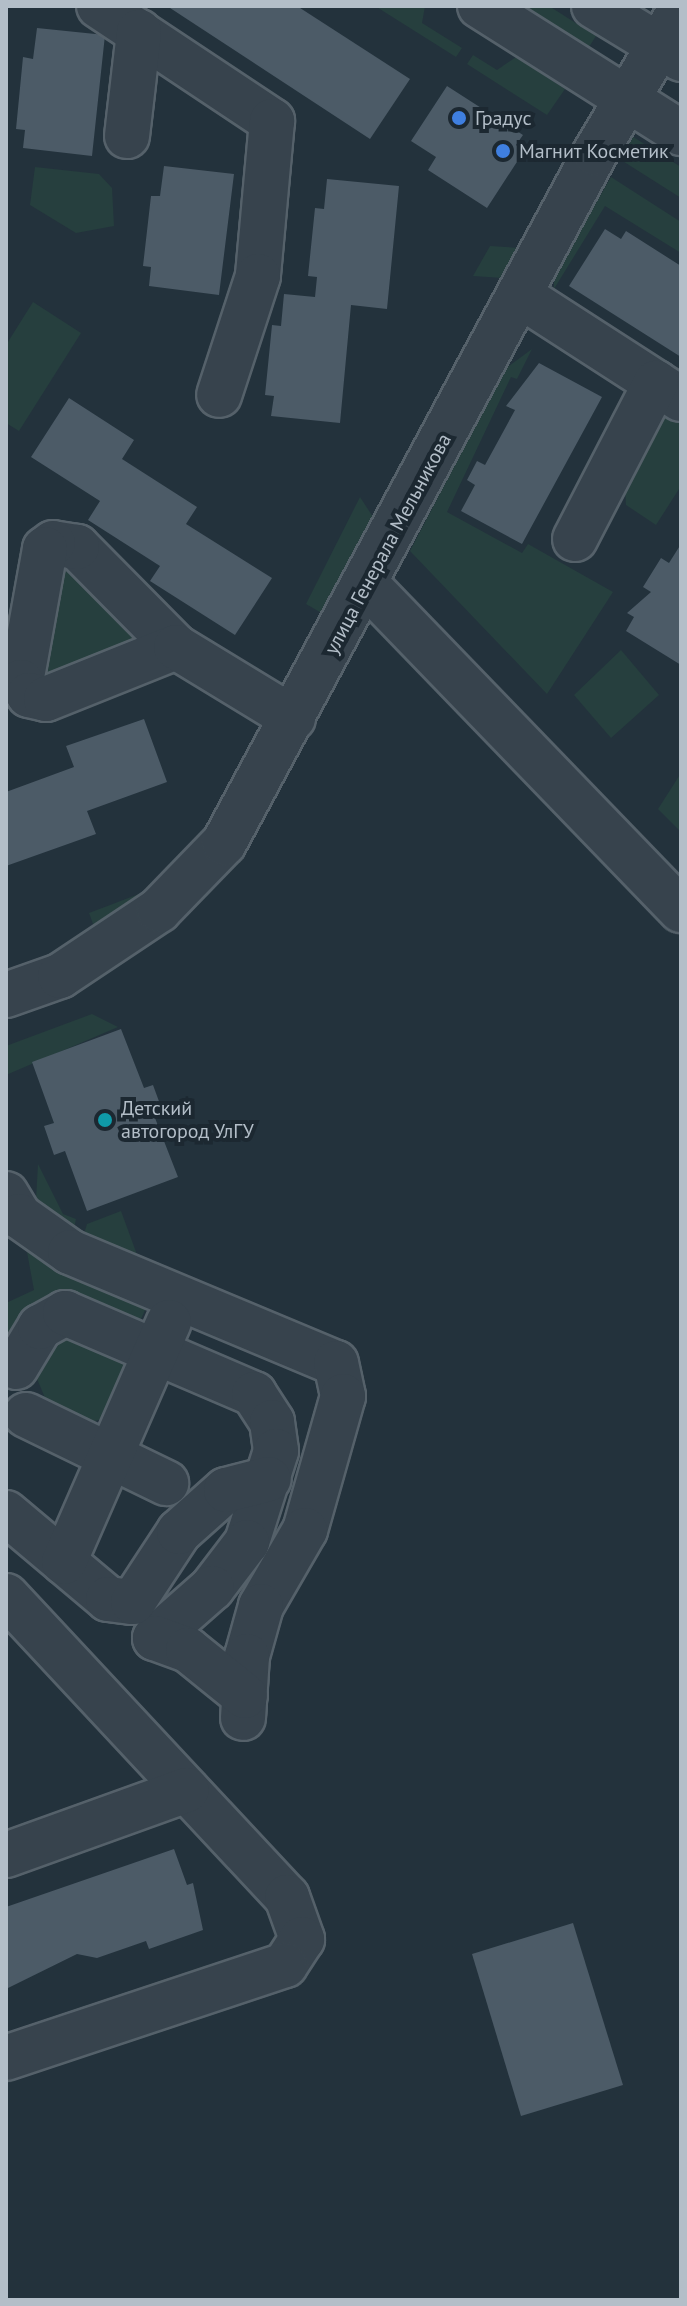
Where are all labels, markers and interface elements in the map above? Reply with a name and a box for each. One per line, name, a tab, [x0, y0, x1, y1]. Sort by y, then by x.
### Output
place label: Градус	[475, 106, 531, 130]
marker: Градус	[450, 109, 468, 127]
place label: Магнит Косметик	[519, 139, 669, 163]
marker: Магнит Косметик	[494, 142, 512, 160]
street label: улица Генерала Мельникова	[320, 429, 456, 659]
place label: Детский автогород УлГУ	[121, 1096, 254, 1143]
marker: Детский автогород УлГУ	[96, 1111, 114, 1129]

